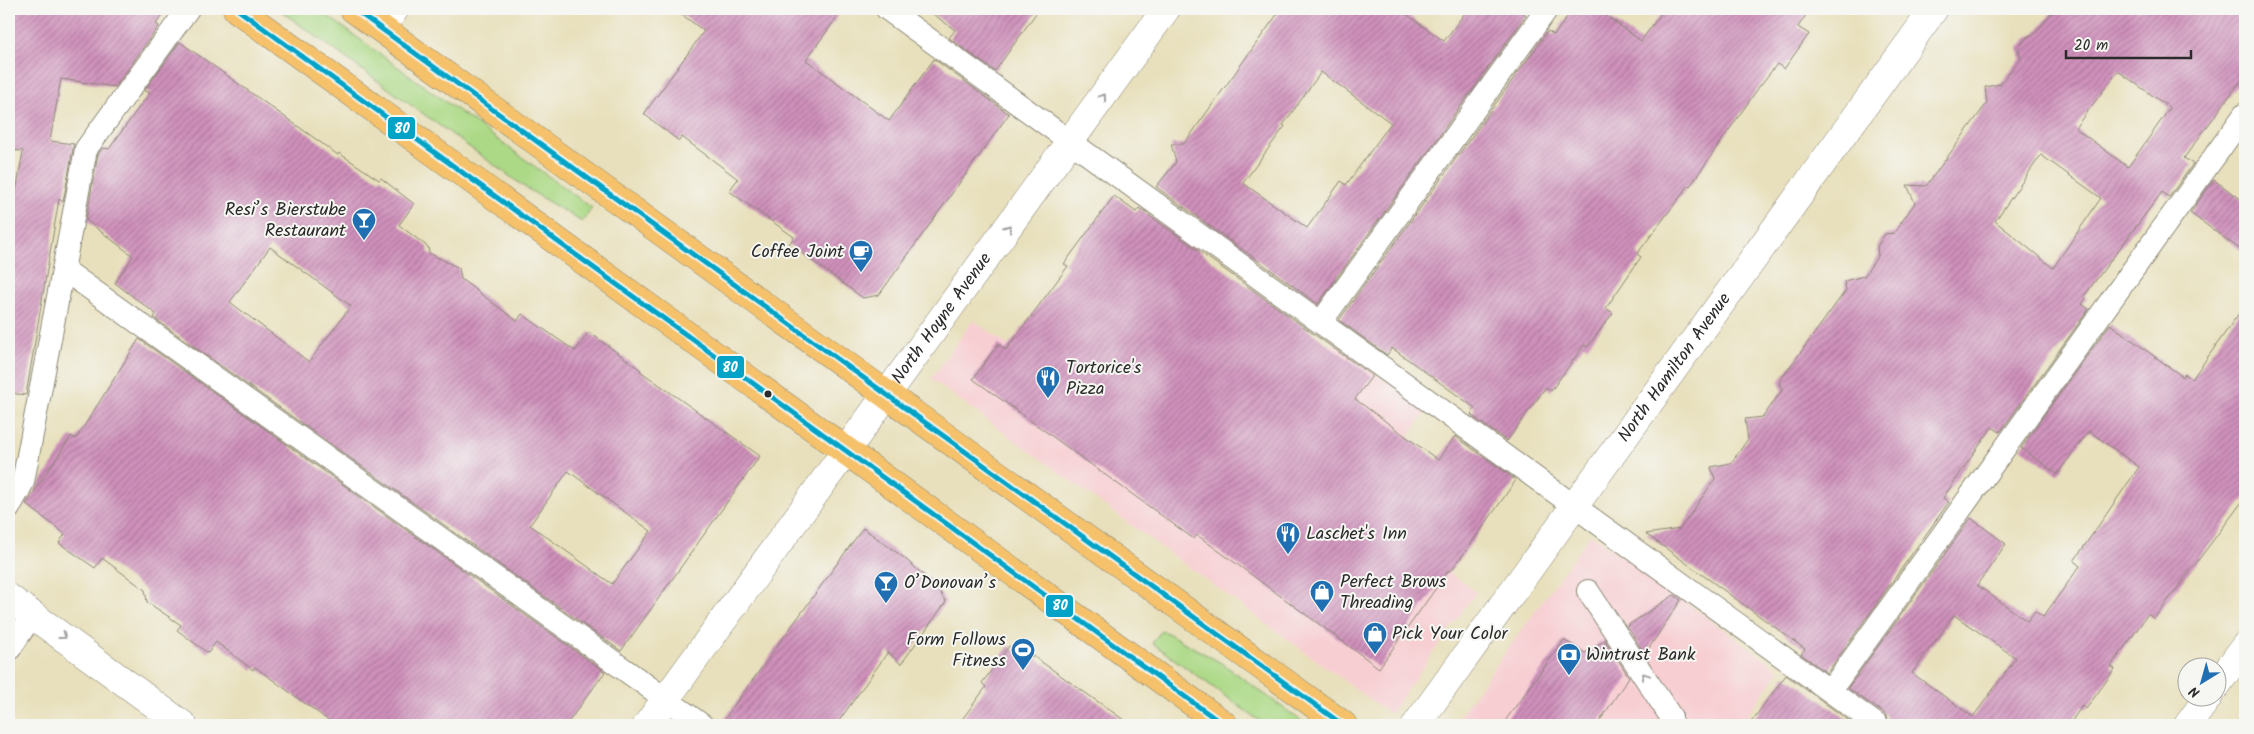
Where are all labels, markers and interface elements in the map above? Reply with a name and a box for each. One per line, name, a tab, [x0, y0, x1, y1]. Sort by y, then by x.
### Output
scale bar	[2066, 28, 2192, 60]
text: 20 m	[2074, 34, 2108, 58]
one-way arrow	[1096, 93, 1106, 102]
line badge: 80	[387, 116, 416, 140]
text: 80	[394, 118, 411, 140]
place label: Resi’s Bierstube Restaurant	[225, 196, 347, 246]
bar icon: Resi’s Bierstube Restaurant	[351, 207, 377, 241]
one-way arrow	[1002, 224, 1011, 234]
place label: Coffee Joint	[751, 238, 845, 267]
cafe icon: Coffee Joint	[848, 239, 874, 273]
street label: North Hoyne Avenue	[884, 247, 999, 391]
street label: North Hamilton Avenue	[1610, 287, 1739, 449]
place label: Tortorice's Pizza	[1066, 354, 1142, 404]
line badge: 80	[716, 355, 745, 379]
text: 80	[722, 357, 739, 379]
restaurant icon: Tortorice's Pizza	[1035, 365, 1061, 399]
unlabelled marker	[763, 389, 773, 399]
place label: Laschet's Inn	[1306, 520, 1407, 549]
restaurant icon: Laschet's Inn	[1275, 521, 1301, 555]
place label: Perfect Brows Threading	[1340, 568, 1447, 618]
place label: O’Donovan’s	[904, 569, 996, 598]
bar icon: O’Donovan’s	[873, 570, 899, 604]
shop icon: Perfect Brows Threading	[1309, 579, 1335, 613]
line badge: 80	[1045, 594, 1074, 618]
text: 80	[1052, 595, 1069, 617]
place label: Pick Your Color	[1392, 620, 1509, 649]
shop icon: Pick Your Color	[1362, 621, 1388, 655]
place label: Form Follows Fitness	[907, 626, 1006, 676]
one-way arrow	[57, 631, 66, 639]
sports icon: Form Follows Fitness	[1010, 637, 1036, 671]
place label: Wintrust Bank	[1586, 641, 1696, 670]
bank icon: Wintrust Bank	[1556, 642, 1582, 676]
north arrow	[2176, 656, 2226, 706]
one-way arrow	[1641, 673, 1651, 682]
text: N	[2185, 680, 2205, 703]

